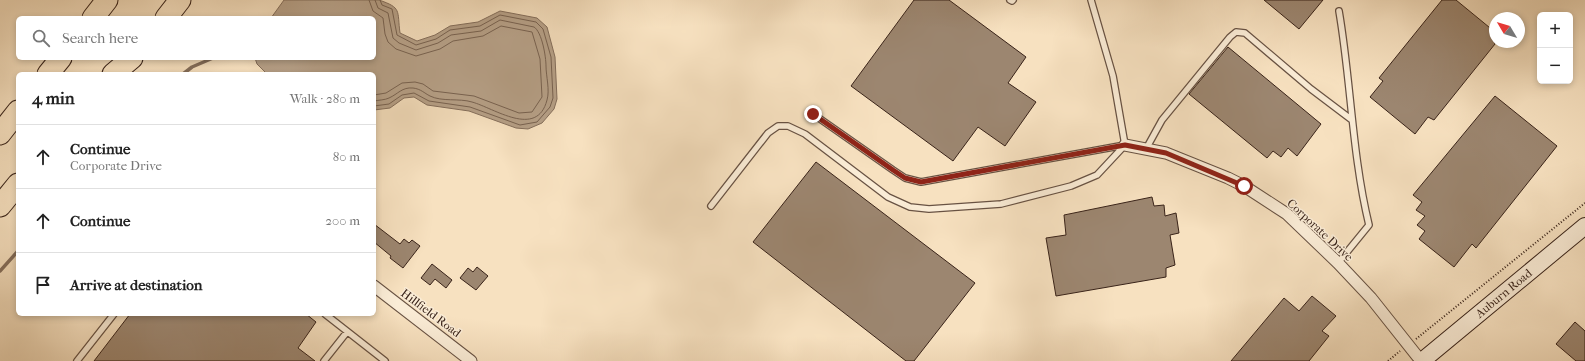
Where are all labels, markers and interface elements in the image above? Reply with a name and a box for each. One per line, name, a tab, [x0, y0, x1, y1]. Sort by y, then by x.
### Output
north arrow	[1489, 12, 1525, 48]
map controls	[1537, 12, 1573, 84]
button: +	[1537, 12, 1573, 48]
search box	[16, 16, 376, 60]
icon: search	[30, 27, 52, 49]
text: Search here	[62, 29, 138, 47]
button: −	[1537, 48, 1573, 84]
text: 4 min	[32, 88, 75, 108]
text: Walk · 280 m	[290, 91, 360, 106]
route end	[804, 105, 822, 123]
text: Continue	[70, 140, 130, 158]
icon: ahead	[32, 146, 54, 168]
text: 80 m	[333, 149, 360, 164]
text: Corporate Drive	[70, 158, 162, 173]
route start	[1235, 177, 1253, 195]
street label: Corporate Drive	[1284, 196, 1356, 264]
icon: ahead	[32, 210, 54, 232]
text: Continue	[70, 212, 130, 230]
text: 200 m	[325, 213, 360, 228]
street label: Auburn Road	[1472, 266, 1535, 321]
icon: arrive	[32, 274, 54, 296]
text: Arrive at destination	[70, 276, 202, 294]
street label: Hillfield Road	[398, 286, 464, 340]

